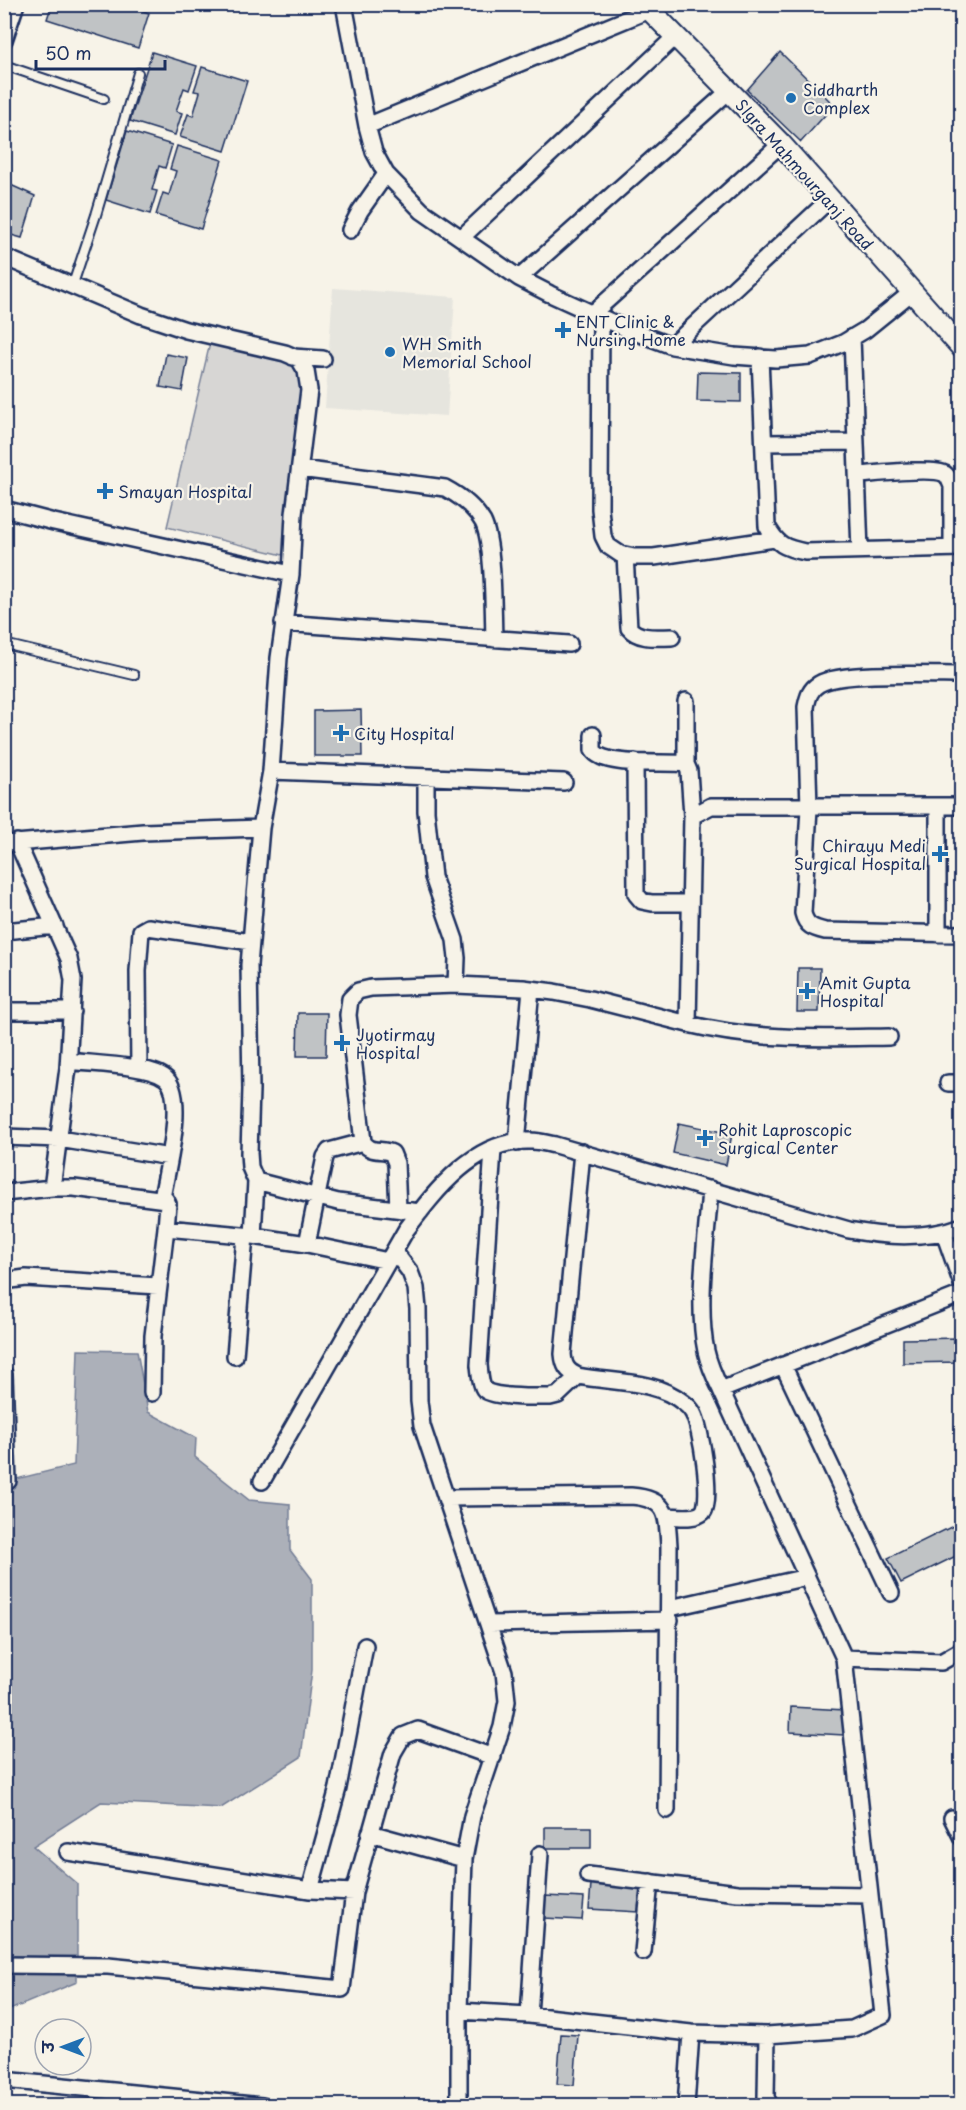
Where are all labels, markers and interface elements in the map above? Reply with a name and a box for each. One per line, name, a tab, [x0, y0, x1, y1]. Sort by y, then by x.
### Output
scale bar	[36, 33, 165, 71]
text: 50 m	[45, 39, 92, 66]
place label: Siddharth Complex	[803, 77, 878, 119]
marker: Siddharth Complex	[784, 91, 798, 105]
street label: SIgra Mahmourganj Road	[730, 93, 880, 255]
place label: ENT Clinic & Nursing Home	[576, 309, 686, 351]
marker: ENT Clinic & Nursing Home	[554, 321, 572, 339]
place label: WH Smith Memorial School	[402, 331, 532, 373]
marker: WH Smith Memorial School	[383, 345, 397, 359]
place label: Smayan Hospital	[118, 479, 252, 503]
marker: Smayan Hospital	[96, 482, 114, 500]
place label: City Hospital	[354, 721, 455, 745]
marker: City Hospital	[332, 724, 350, 742]
place label: Chirayu Medi Surgical Hospital	[794, 833, 926, 875]
marker: Chirayu Medi Surgical Hospital	[931, 845, 949, 863]
place label: Amit Gupta Hospital	[820, 970, 911, 1012]
marker: Amit Gupta Hospital	[798, 982, 816, 1000]
place label: Jyotirmay Hospital	[356, 1022, 435, 1064]
marker: Jyotirmay Hospital	[333, 1034, 351, 1052]
place label: Rohit Laproscopic Surgical Center	[718, 1117, 852, 1159]
marker: Rohit Laproscopic Surgical Center	[696, 1129, 714, 1147]
north arrow	[33, 2017, 93, 2077]
text: उ	[35, 2040, 59, 2054]

